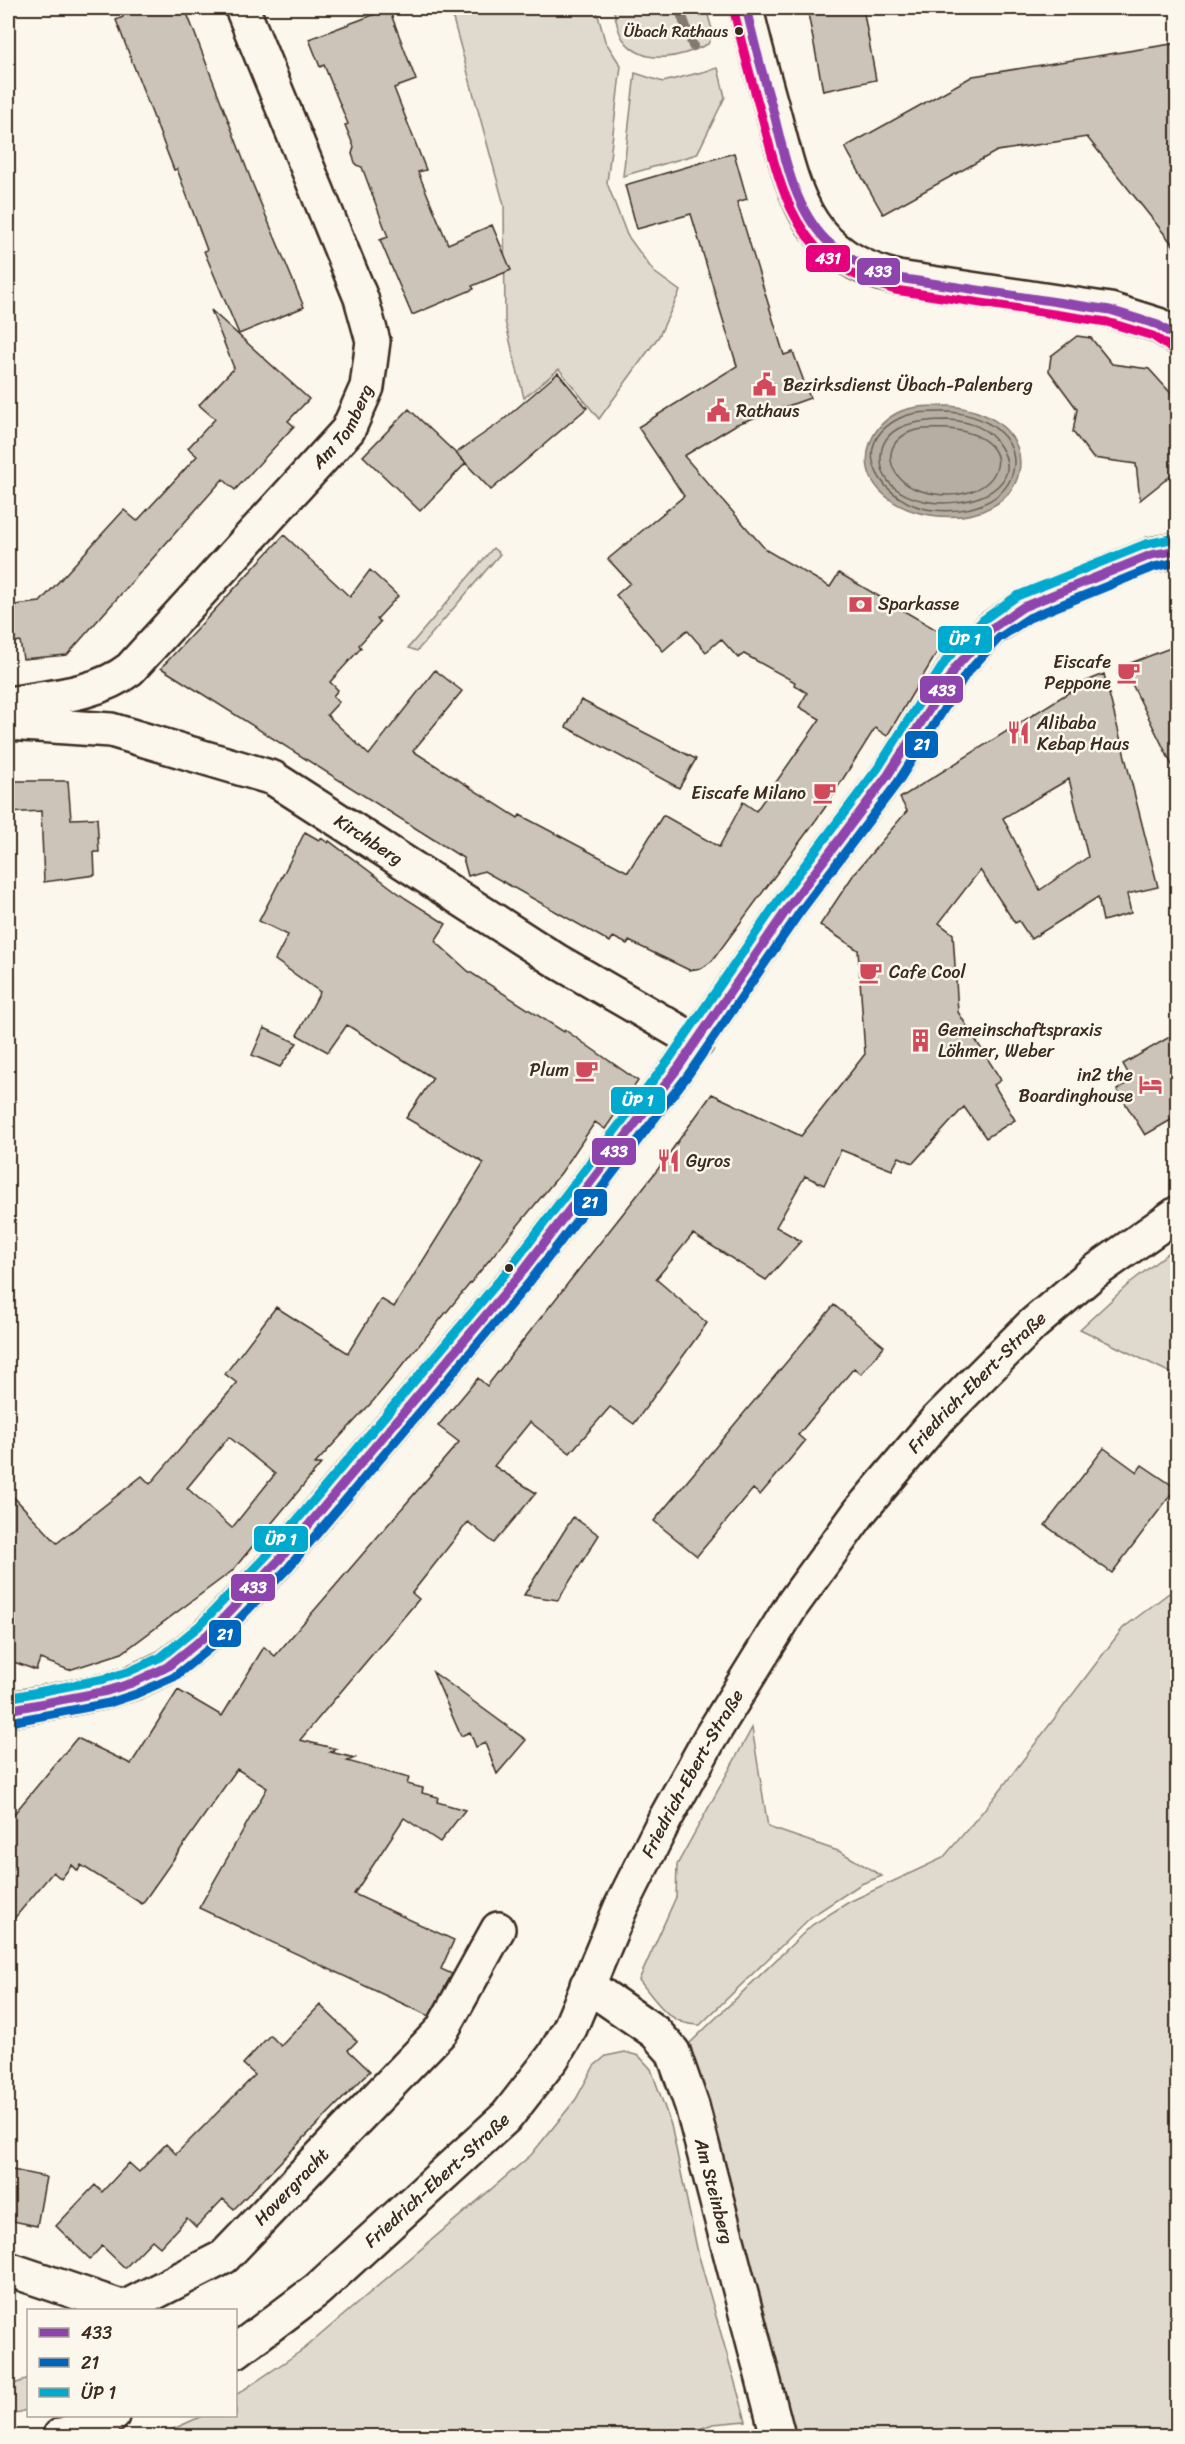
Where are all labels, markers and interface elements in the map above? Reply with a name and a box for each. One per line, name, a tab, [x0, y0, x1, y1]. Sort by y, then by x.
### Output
place label: Übach Rathaus	[624, 17, 728, 46]
marker: Übach Rathaus	[733, 25, 745, 37]
line badge: 431	[805, 244, 851, 273]
text: 431	[814, 244, 841, 273]
line badge: 433	[856, 257, 901, 286]
text: 433	[863, 257, 892, 286]
place label: Bezirksdienst Übach-Palenberg	[783, 369, 1033, 401]
public building icon: Bezirksdienst Übach-Palenberg	[752, 372, 778, 398]
street label: Am Tomberg	[303, 379, 382, 477]
place label: Rathaus	[736, 395, 800, 427]
public building icon: Rathaus	[705, 398, 731, 424]
place label: Sparkasse	[878, 588, 959, 620]
bank icon: Sparkasse	[847, 591, 873, 617]
line badge: ÜP 1	[937, 625, 993, 654]
text: ÜP 1	[949, 625, 981, 654]
place label: Eiscafe Peppone	[1044, 646, 1111, 699]
cafe icon: Eiscafe Peppone	[1116, 659, 1142, 685]
line badge: 433	[919, 675, 964, 704]
text: 433	[927, 676, 956, 705]
place label: Alibaba Kebap Haus	[1036, 707, 1130, 760]
restaurant icon: Alibaba Kebap Haus	[1006, 720, 1032, 746]
line badge: 21	[904, 730, 939, 759]
text: 21	[913, 730, 930, 759]
place label: Eiscafe Milano	[691, 777, 806, 809]
cafe icon: Eiscafe Milano	[811, 780, 837, 806]
street label: Kirchberg	[327, 805, 410, 874]
place label: Cafe Cool	[889, 956, 966, 988]
cafe icon: Cafe Cool	[858, 959, 884, 985]
place label: Gemeinschaftspraxis Löhmer, Weber	[938, 1014, 1103, 1067]
building icon: Gemeinschaftspraxis Löhmer, Weber	[907, 1027, 933, 1053]
place label: Plum	[529, 1054, 569, 1086]
cafe icon: Plum	[574, 1057, 600, 1083]
place label: in2 the Boardinghouse	[1018, 1059, 1133, 1112]
hotel icon: in2 the Boardinghouse	[1138, 1072, 1164, 1098]
line badge: ÜP 1	[610, 1086, 666, 1115]
text: ÜP 1	[622, 1086, 654, 1115]
line badge: 433	[591, 1137, 637, 1166]
text: 433	[599, 1137, 628, 1166]
place label: Gyros	[686, 1145, 731, 1177]
restaurant icon: Gyros	[655, 1148, 681, 1174]
line badge: 21	[573, 1188, 608, 1217]
text: 21	[581, 1188, 598, 1217]
unlabelled marker	[503, 1262, 515, 1274]
street label: Friedrich-Ebert-Straße	[899, 1303, 1054, 1461]
line badge: ÜP 1	[253, 1525, 309, 1553]
text: ÜP 1	[265, 1525, 297, 1554]
line badge: 433	[230, 1573, 276, 1602]
text: 433	[238, 1573, 267, 1602]
line badge: 21	[208, 1619, 242, 1648]
text: 21	[216, 1620, 233, 1649]
street label: Friedrich-Ebert-Straße	[632, 1683, 752, 1864]
street label: Friedrich-Ebert-Straße	[356, 2104, 518, 2256]
street label: Am Steinberg	[685, 2134, 743, 2248]
street label: Hovergracht	[246, 2140, 337, 2233]
legend	[27, 2309, 237, 2417]
text: 433	[81, 2317, 112, 2349]
text: 21	[81, 2347, 99, 2379]
text: ÜP 1	[81, 2377, 117, 2409]

